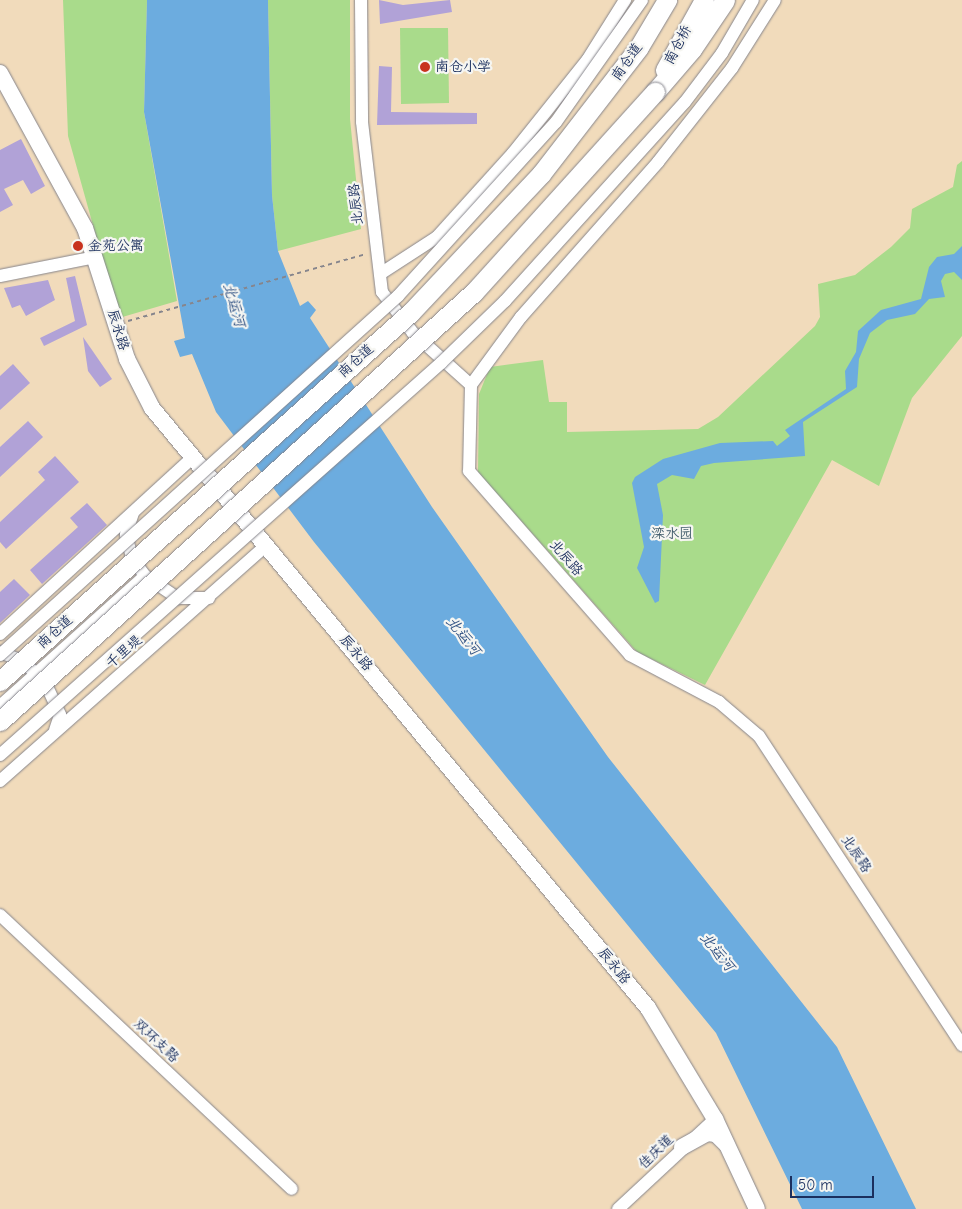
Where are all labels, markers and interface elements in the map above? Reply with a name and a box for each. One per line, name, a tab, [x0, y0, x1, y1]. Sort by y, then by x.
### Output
street label: 南仓桥	[661, 23, 695, 67]
street label: 南仓道	[608, 40, 646, 84]
place label: 南仓小学	[435, 59, 491, 75]
marker: 南仓小学	[419, 61, 431, 73]
street label: 北辰路	[345, 182, 367, 226]
place label: 金苑公寓	[88, 238, 144, 254]
marker: 金苑公寓	[72, 240, 84, 252]
water label: 北运河	[219, 281, 249, 329]
street label: 辰永路	[104, 307, 132, 353]
street label: 南仓道	[335, 341, 377, 381]
park label: 滦水园	[651, 526, 693, 542]
street label: 北辰路	[546, 537, 586, 579]
street label: 南仓道	[34, 612, 76, 652]
water label: 北运河	[442, 613, 484, 659]
street label: 千里堤	[103, 632, 145, 672]
street label: 辰永路	[336, 632, 376, 674]
street label: 北辰路	[837, 832, 875, 876]
water label: 北运河	[696, 929, 738, 975]
street label: 辰永路	[594, 944, 634, 988]
street label: 双环支路	[130, 1016, 182, 1066]
street label: 佳庆道	[635, 1131, 677, 1173]
scale bar	[792, 1166, 876, 1198]
text: 50 m	[798, 1176, 833, 1194]

